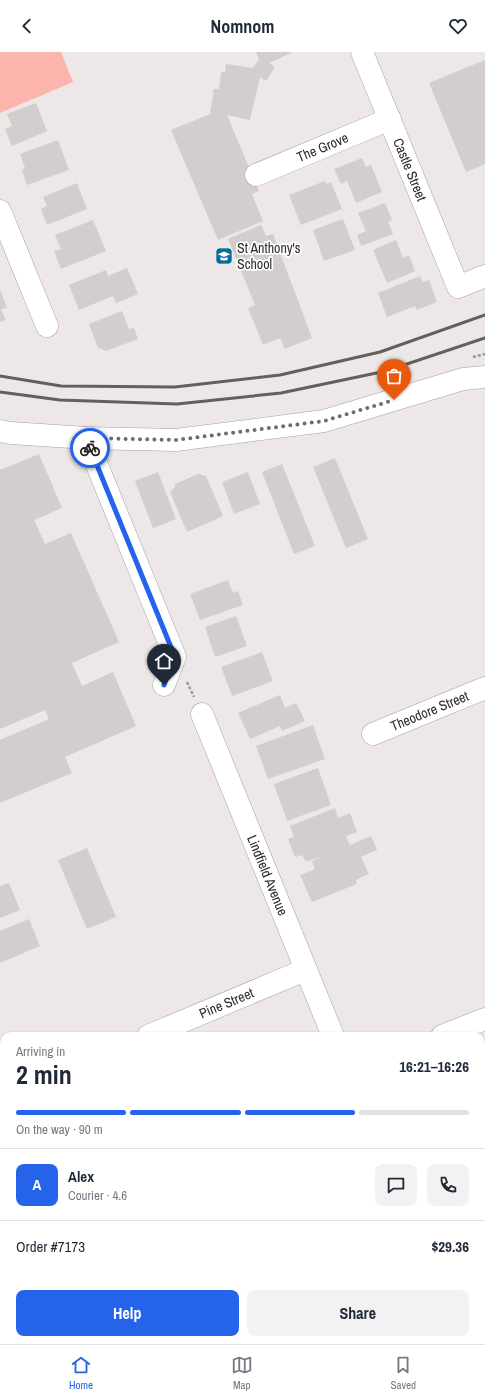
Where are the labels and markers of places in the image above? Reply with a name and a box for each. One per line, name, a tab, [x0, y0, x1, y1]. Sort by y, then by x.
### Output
place label: St Anthony's School	[237, 239, 301, 273]
school or university icon: St Anthony's School	[214, 246, 234, 266]
pin	[377, 359, 411, 400]
pin	[147, 644, 181, 685]

